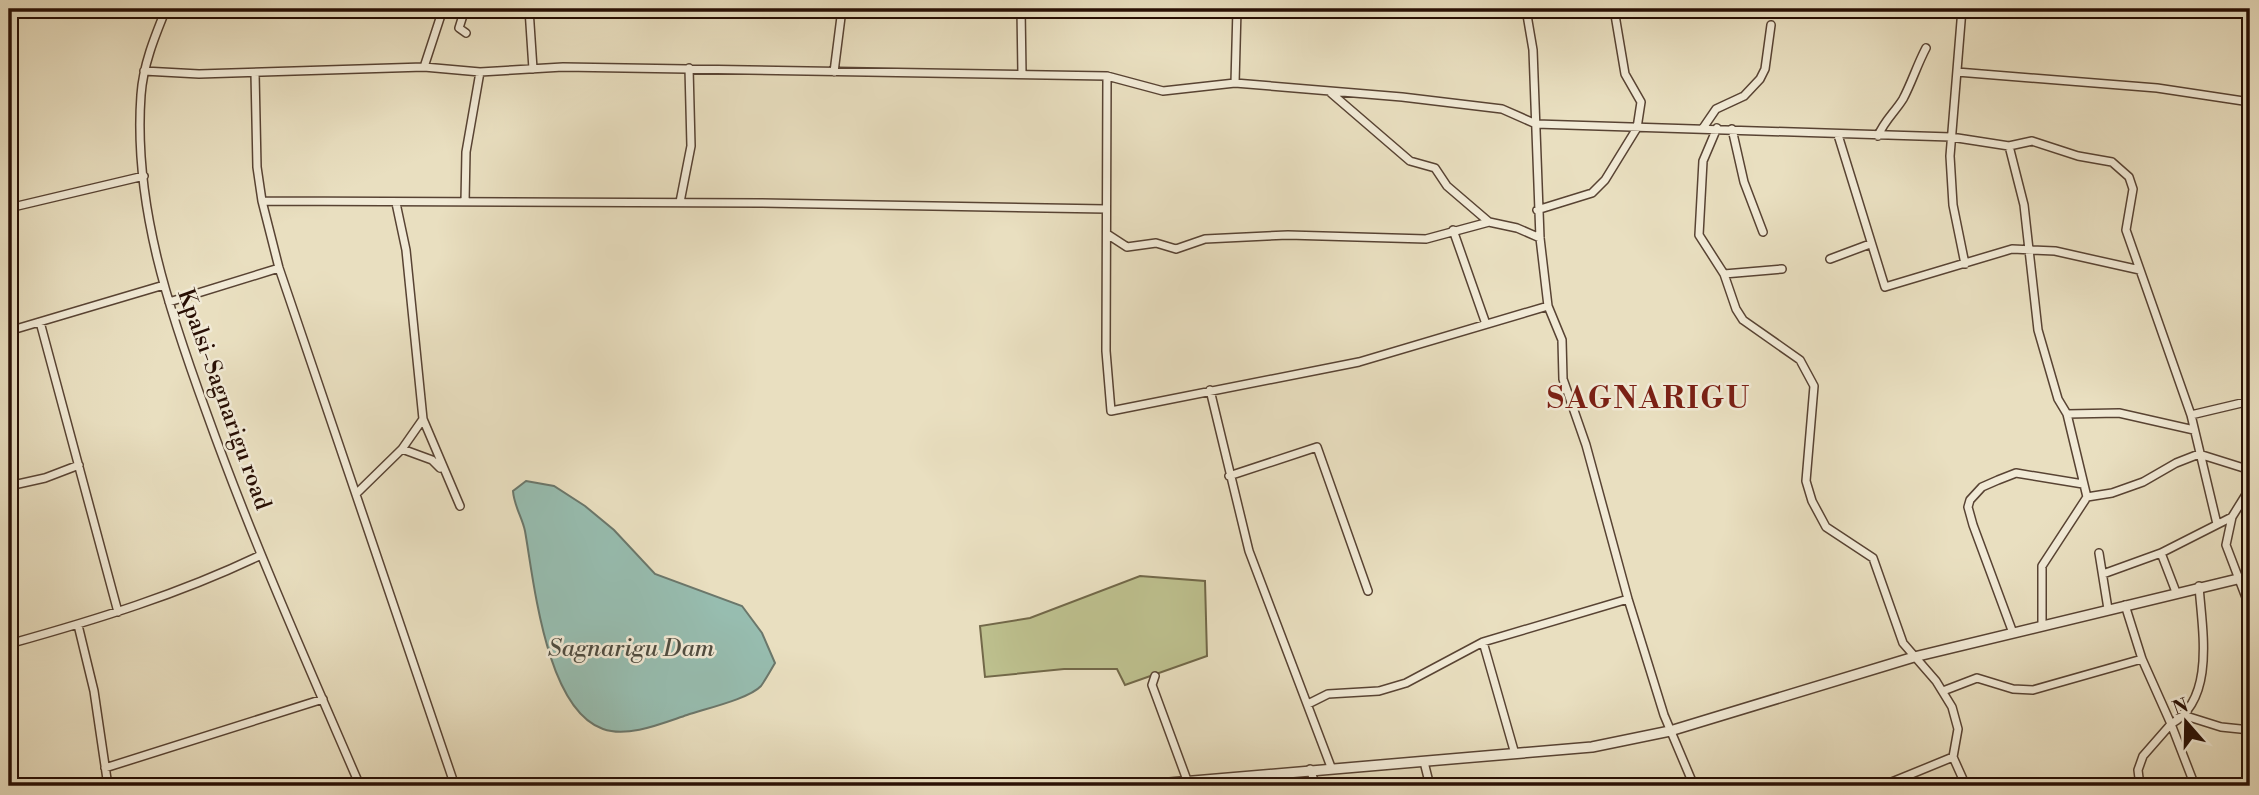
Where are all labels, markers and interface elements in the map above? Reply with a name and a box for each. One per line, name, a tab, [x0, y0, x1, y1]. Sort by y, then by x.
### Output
street label: Kpalsi-Sagnarigu road	[171, 285, 277, 514]
district label: SAGNARIGU	[1547, 380, 1751, 418]
water label: Sagnarigu Dam	[548, 634, 715, 664]
north arrow	[2150, 686, 2220, 756]
text: N	[2169, 693, 2192, 721]

